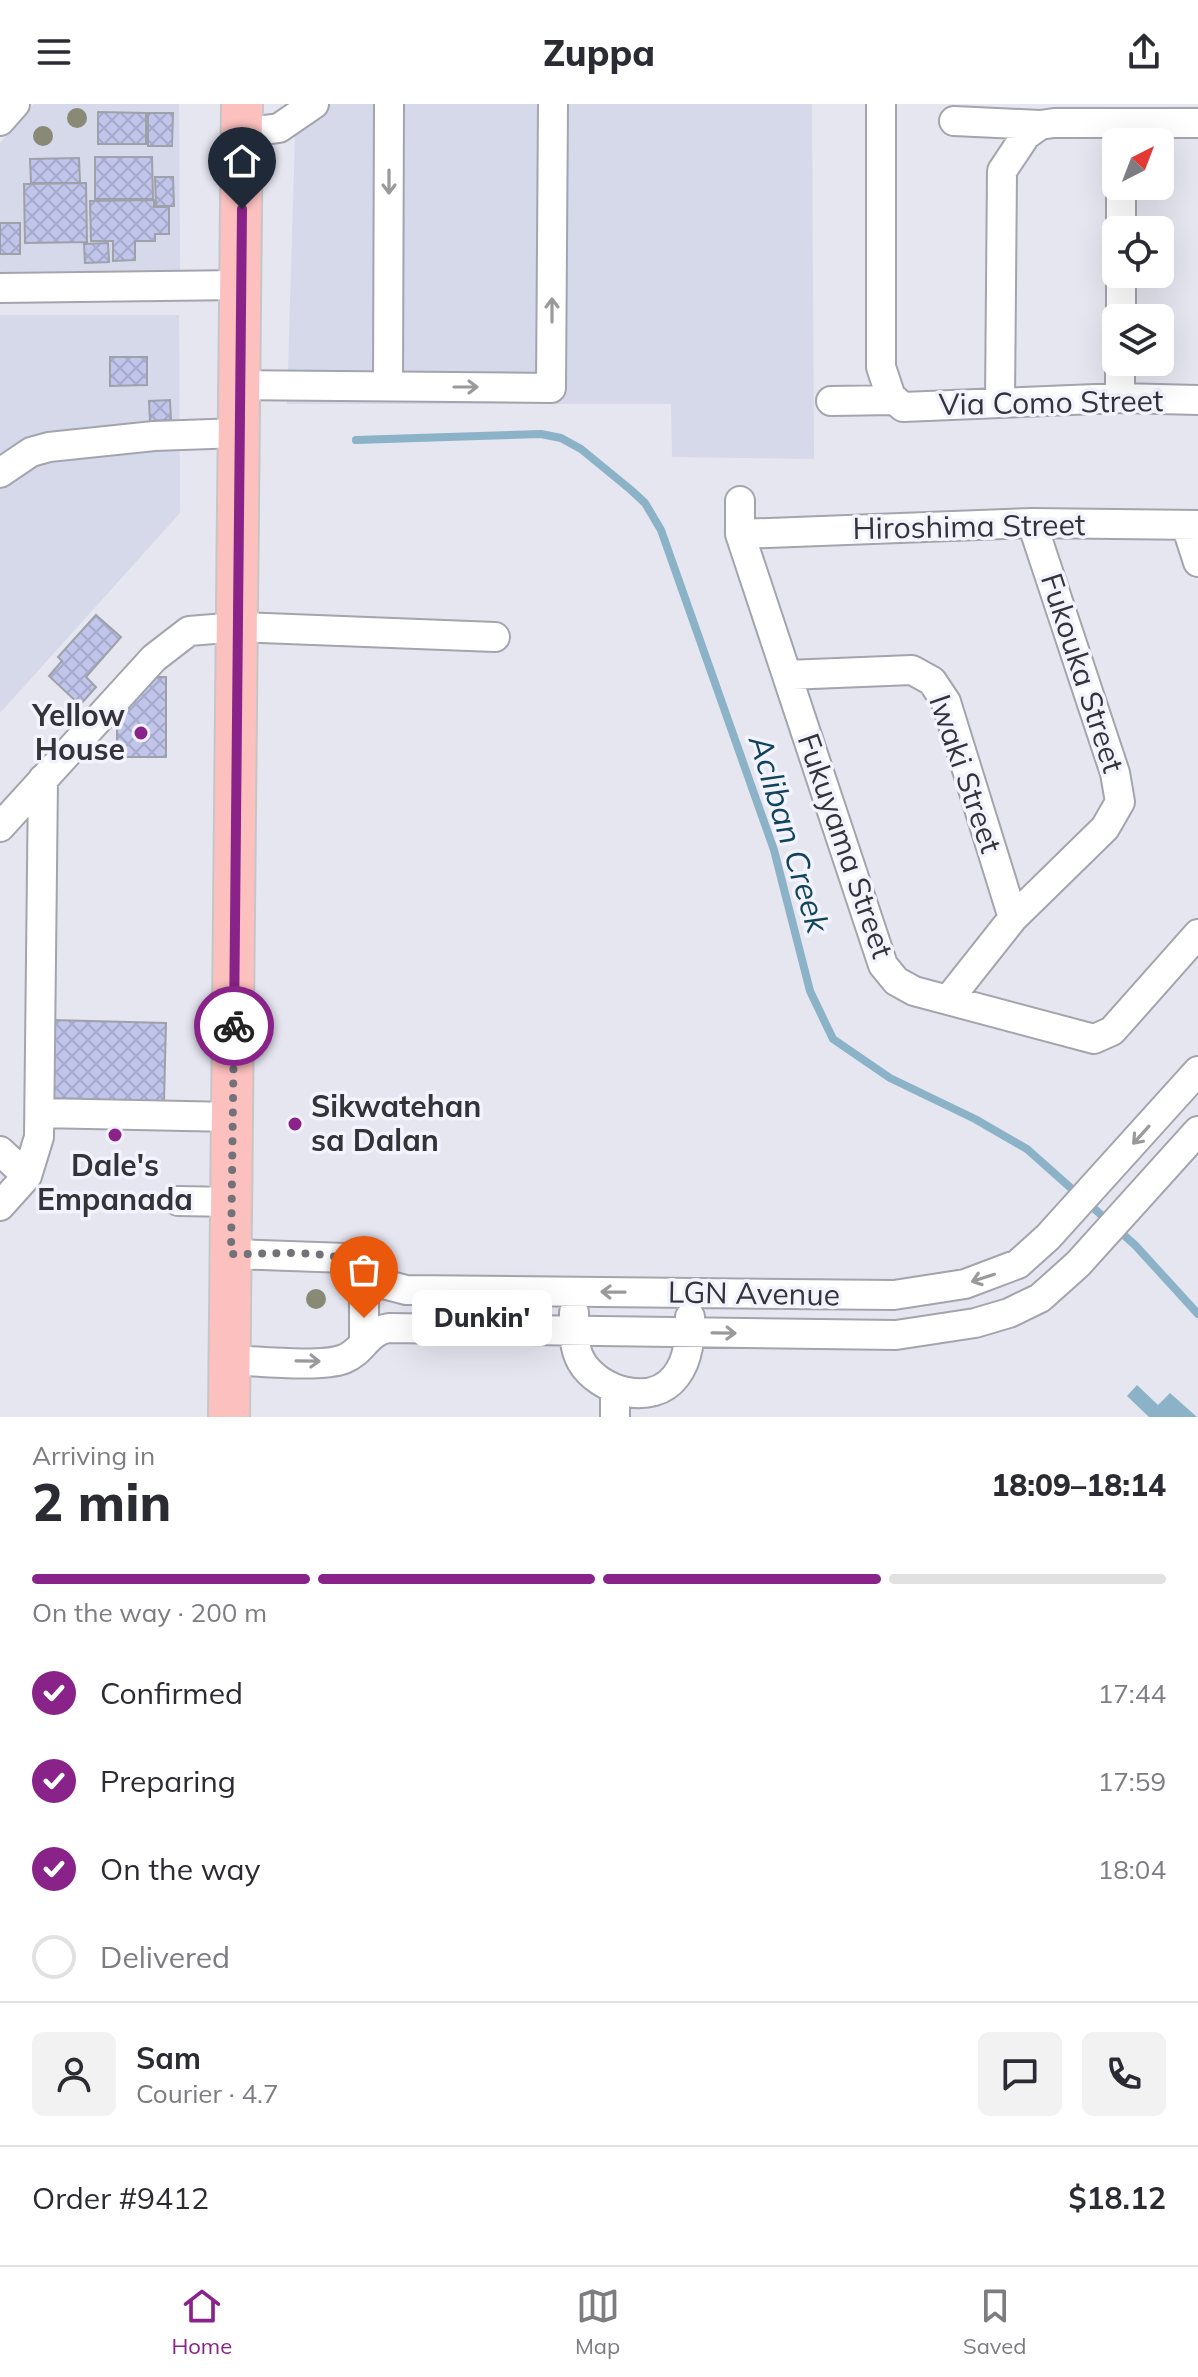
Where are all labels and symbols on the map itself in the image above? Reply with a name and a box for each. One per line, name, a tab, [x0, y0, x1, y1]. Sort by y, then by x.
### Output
pin	[208, 127, 276, 209]
north arrow	[1102, 128, 1174, 200]
one-way arrow	[381, 168, 396, 195]
one-way arrow	[544, 297, 560, 324]
one-way arrow	[452, 379, 479, 395]
street label: Via Como Street	[938, 381, 1164, 423]
street label: Hiroshima Street	[852, 505, 1086, 547]
street label: Fukouka Street	[1033, 568, 1133, 777]
street label: Iwaki Street	[921, 690, 1011, 858]
place label: Yellow House	[32, 696, 126, 768]
marker: Yellow House	[132, 724, 150, 742]
street label: Fukuyama Street	[790, 728, 902, 963]
water label: Acliban Creek	[741, 729, 839, 939]
courier	[194, 986, 274, 1066]
place label: Sikwatehan sa Dalan	[311, 1087, 481, 1159]
marker: Sikwatehan sa Dalan	[286, 1115, 304, 1133]
one-way arrow	[1132, 1124, 1150, 1144]
marker: Dale's Empanada	[106, 1126, 124, 1144]
place label: Dale's Empanada	[37, 1146, 193, 1218]
pin	[330, 1236, 398, 1318]
one-way arrow	[971, 1272, 996, 1287]
street label: LGN Avenue	[668, 1273, 840, 1313]
one-way arrow	[600, 1284, 627, 1300]
callout: Dunkin'	[412, 1290, 552, 1346]
one-way arrow	[710, 1325, 737, 1341]
one-way arrow	[294, 1354, 321, 1369]

